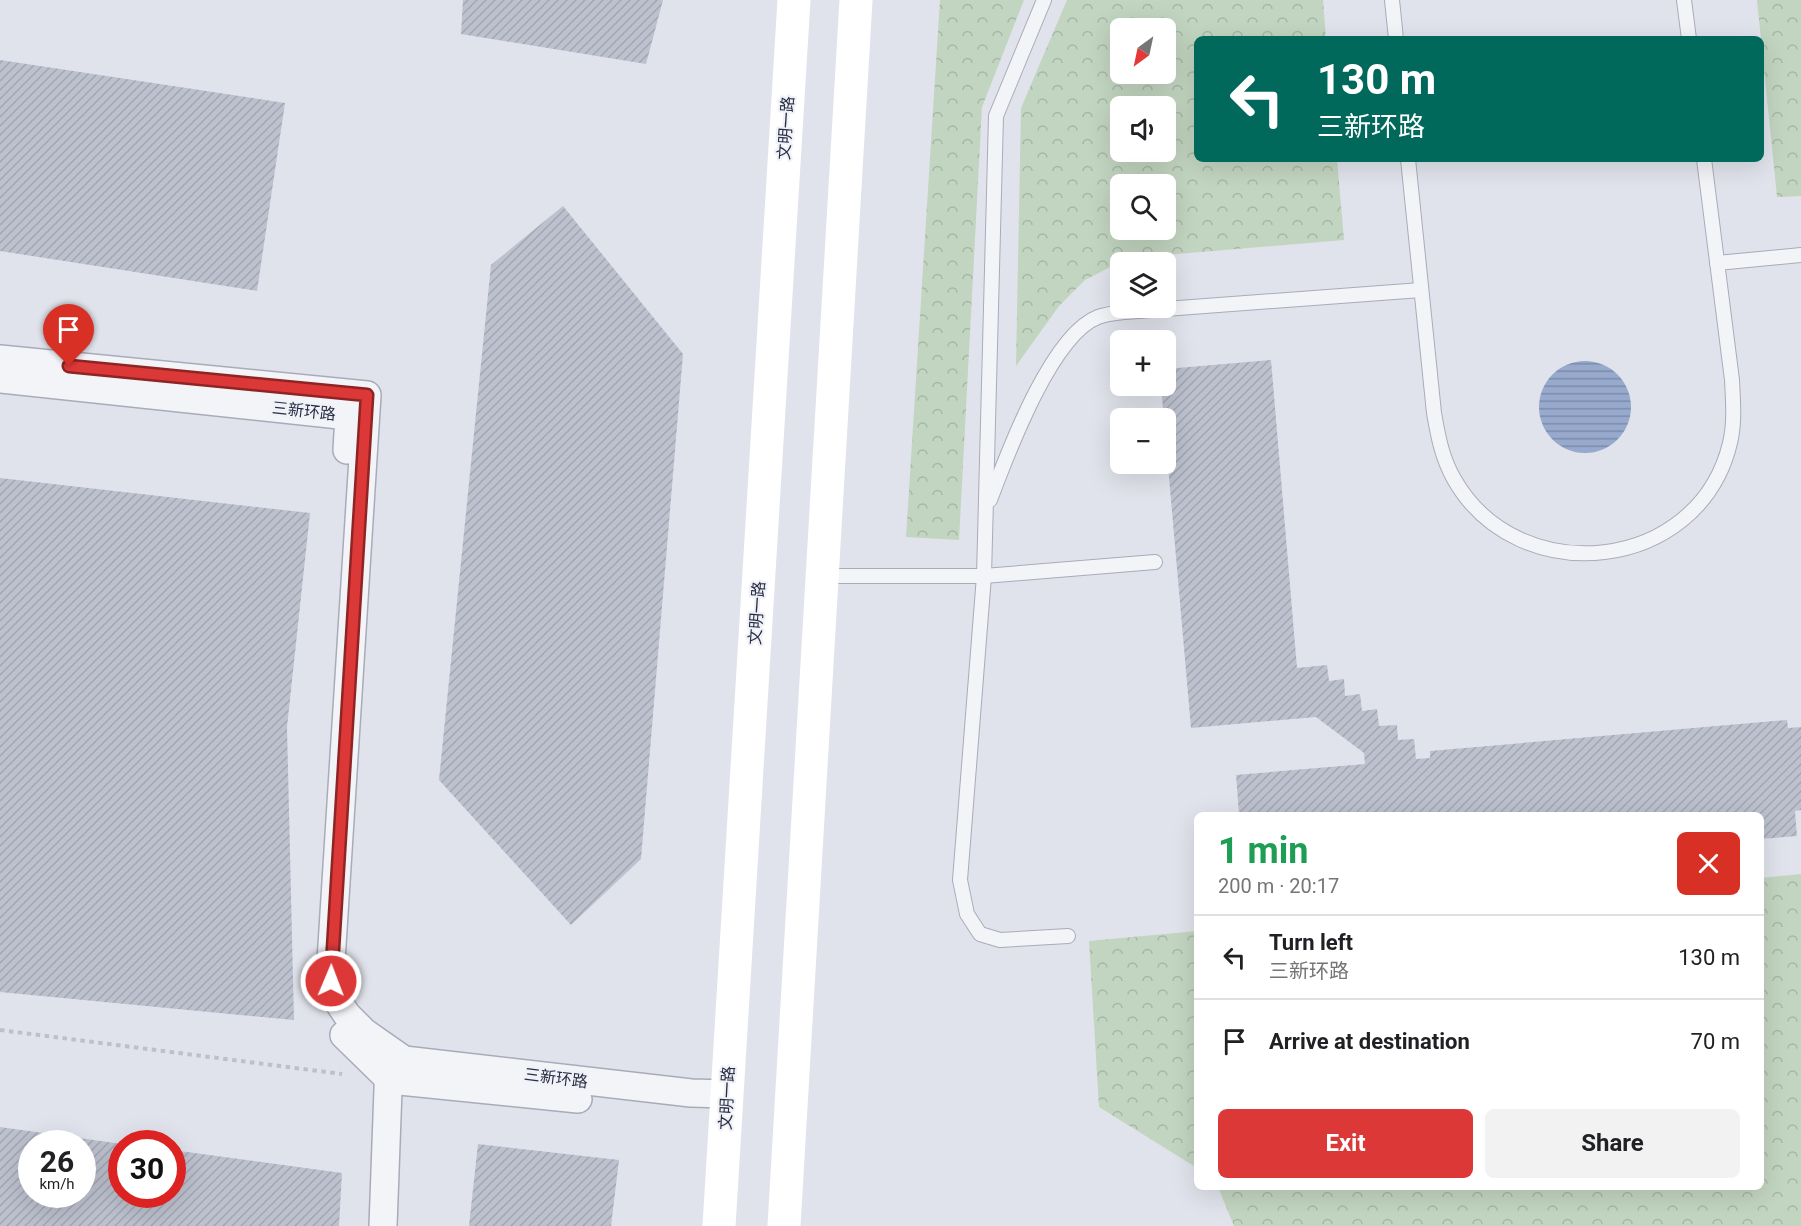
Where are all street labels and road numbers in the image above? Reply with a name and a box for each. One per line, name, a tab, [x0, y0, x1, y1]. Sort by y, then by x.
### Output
street label: 文明一路	[774, 95, 798, 161]
street label: 三新环路	[271, 398, 337, 424]
street label: 文明一路	[745, 580, 769, 646]
street label: 三新环路	[523, 1065, 589, 1091]
street label: 文明一路	[716, 1066, 738, 1130]

